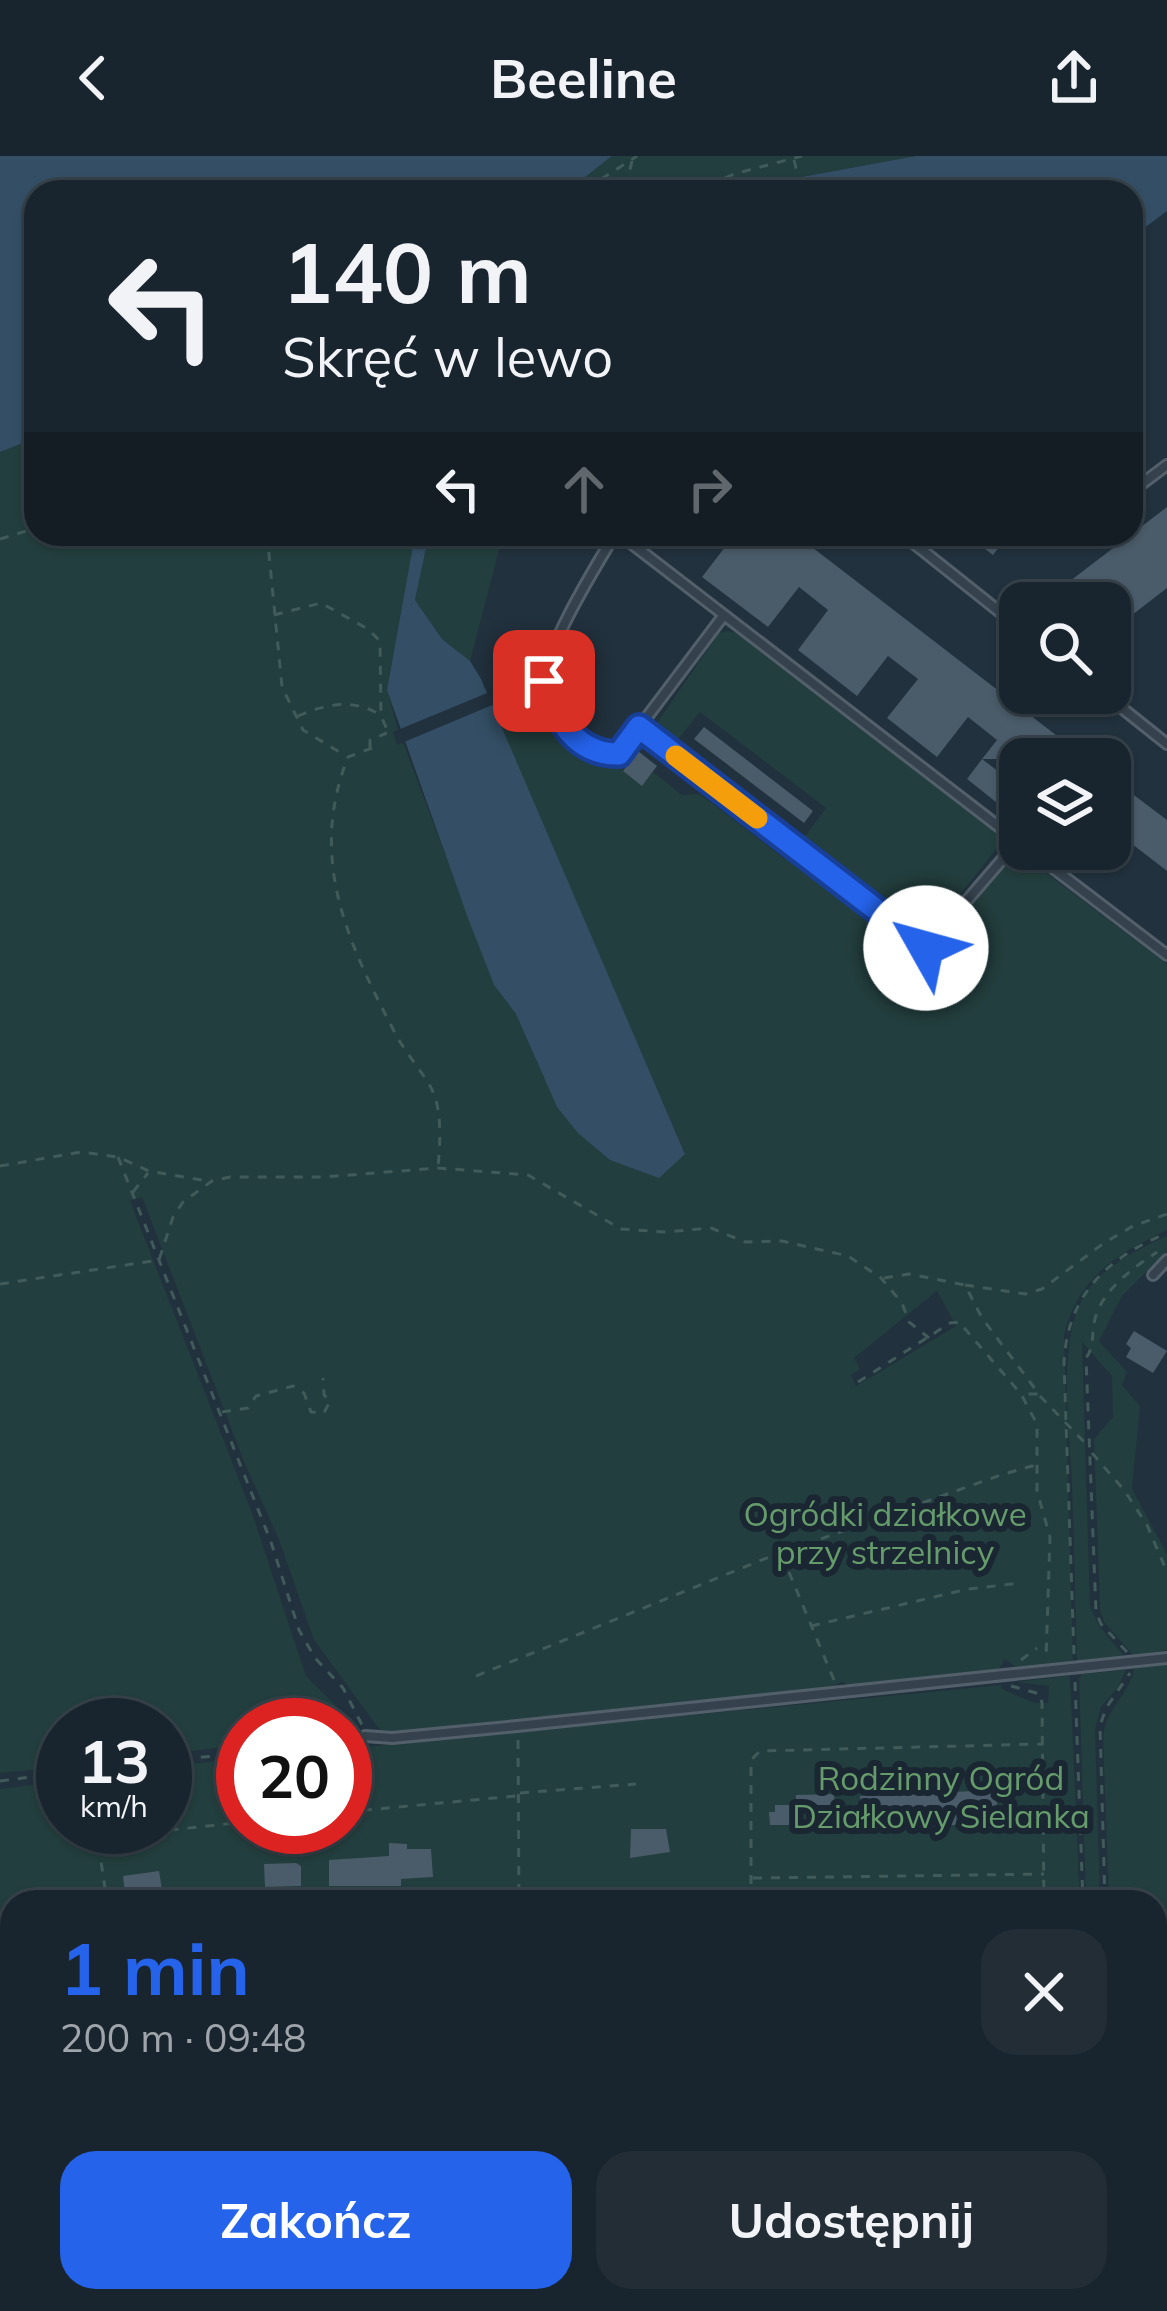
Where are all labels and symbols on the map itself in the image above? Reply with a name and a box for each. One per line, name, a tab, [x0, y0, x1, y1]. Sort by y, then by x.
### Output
pin	[493, 630, 595, 732]
position arrow	[863, 885, 989, 1011]
park label: Ogródki działkowe przy strzelnicy	[743, 1493, 1027, 1572]
speed limit sign: 20	[216, 1698, 372, 1854]
park label: Rodzinny Ogród Działkowy Sielanka	[792, 1757, 1090, 1836]

